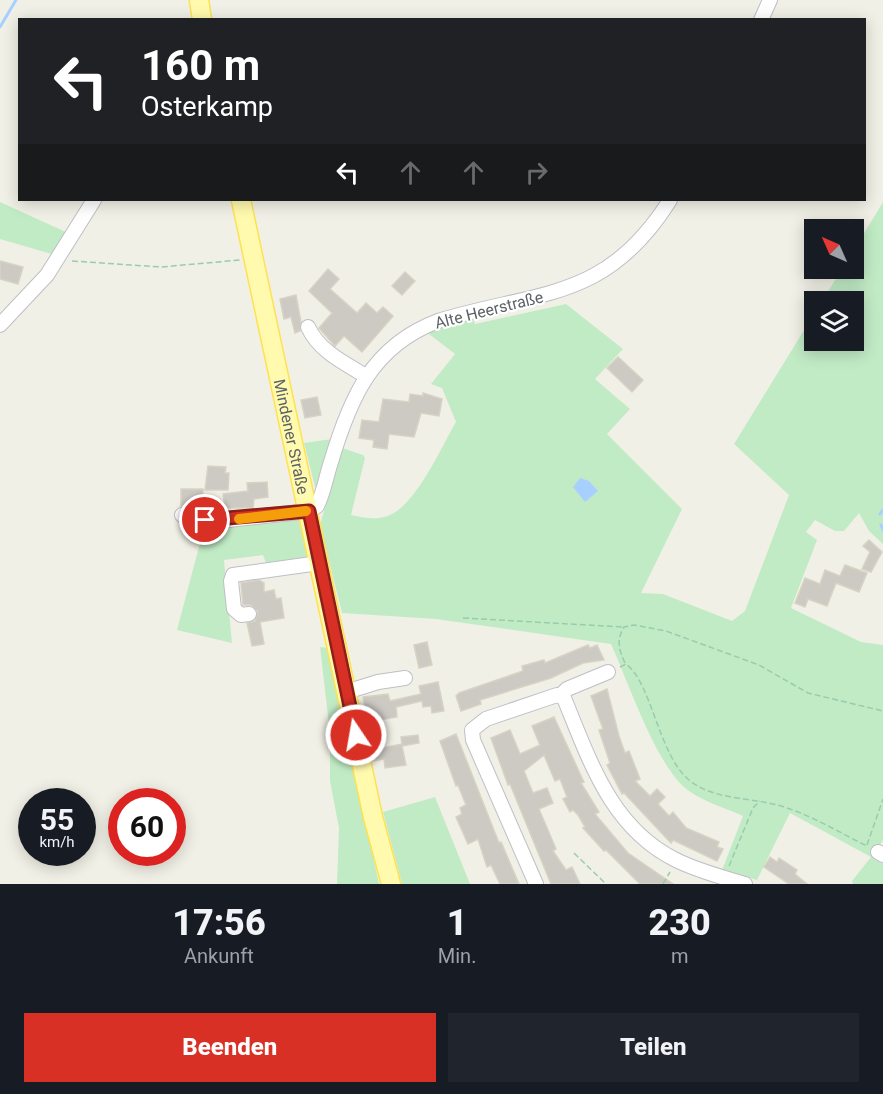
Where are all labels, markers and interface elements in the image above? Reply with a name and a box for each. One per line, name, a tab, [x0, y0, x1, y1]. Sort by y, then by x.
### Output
text: 160 m	[141, 41, 260, 90]
icon: left	[42, 42, 120, 120]
text: Osterkamp	[141, 91, 273, 123]
icon: left	[331, 156, 364, 189]
icon: ahead	[394, 156, 427, 189]
icon: ahead	[457, 156, 490, 189]
icon: right	[520, 156, 553, 189]
north arrow	[804, 219, 864, 279]
map controls	[804, 219, 864, 351]
street label: Alte Heerstraße	[433, 287, 545, 333]
button: layers	[804, 291, 864, 351]
street label: Mindener Straße	[270, 377, 313, 496]
pin	[179, 494, 230, 545]
icon: arrive	[188, 503, 221, 536]
position arrow	[324, 703, 388, 767]
speed limit sign: 60	[108, 788, 186, 866]
text: 55	[40, 802, 74, 837]
text: km/h	[39, 833, 75, 851]
text: 17:56	[172, 902, 266, 944]
text: 1	[447, 902, 467, 944]
text: 230	[649, 902, 711, 944]
text: Ankunft	[184, 944, 254, 968]
text: Min.	[438, 944, 476, 968]
text: m	[671, 944, 688, 968]
button: Beenden	[24, 1013, 436, 1082]
button: Teilen	[448, 1013, 859, 1082]

